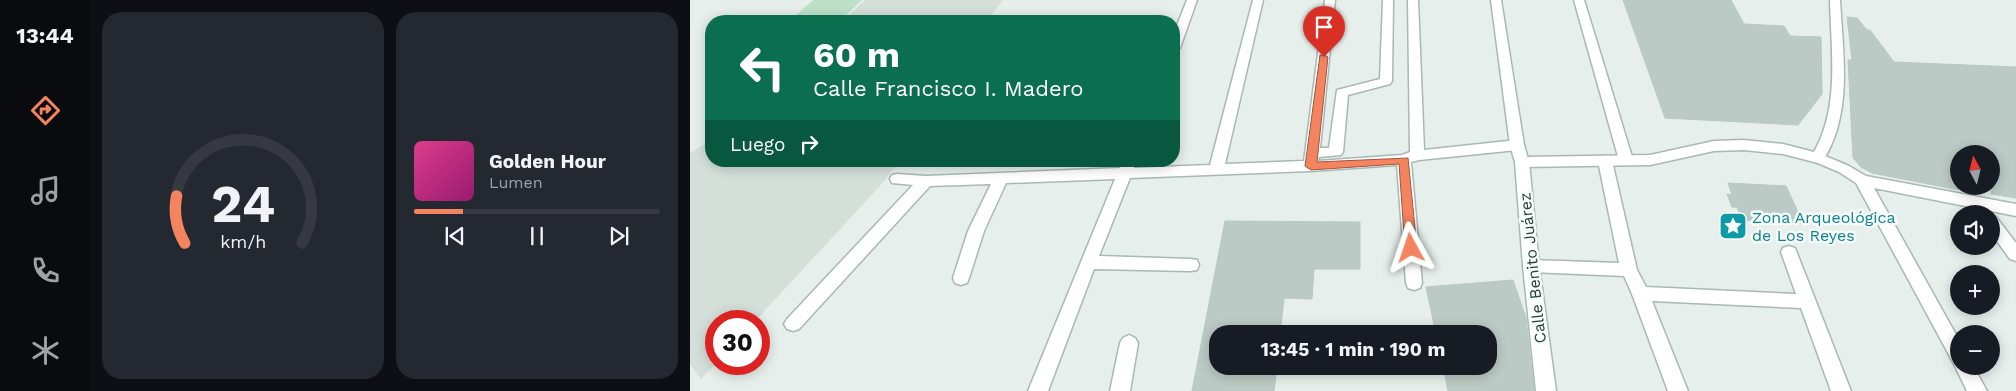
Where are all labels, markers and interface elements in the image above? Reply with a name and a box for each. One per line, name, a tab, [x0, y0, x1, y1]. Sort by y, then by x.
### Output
pin	[1303, 6, 1345, 57]
icon: arrive	[1310, 13, 1338, 41]
text: 13:44	[16, 23, 74, 48]
text: 60 m	[813, 34, 900, 76]
icon: left	[730, 35, 795, 100]
text: Calle Francisco I. Madero	[813, 76, 1084, 101]
icon: directions	[28, 93, 63, 128]
icon: right	[795, 130, 823, 158]
text: Luego	[730, 133, 785, 156]
north arrow	[1950, 145, 2000, 195]
map controls	[1950, 145, 2000, 375]
text: Golden Hour	[489, 150, 606, 173]
icon: music	[28, 173, 63, 208]
text: Lumen	[489, 173, 543, 192]
text: 24	[211, 174, 275, 235]
street label: Calle Benito Juárez	[1515, 192, 1550, 344]
button: sound	[1950, 205, 2000, 255]
place label: Zona Arqueológica de Los Reyes	[1752, 208, 1896, 245]
place icon: Zona Arqueológica de Los Reyes	[1718, 211, 1748, 241]
position arrow	[1384, 221, 1436, 273]
icon: previous	[441, 222, 469, 250]
icon: pause	[523, 222, 551, 250]
icon: next	[605, 222, 633, 250]
text: km/h	[220, 231, 266, 252]
icon: phone	[28, 253, 63, 288]
button: +	[1950, 265, 2000, 315]
speed limit sign: 30	[705, 310, 770, 375]
button: −	[1950, 325, 2000, 375]
icon: climate	[28, 333, 63, 368]
text: 13:45 · 1 min · 190 m	[1261, 338, 1445, 361]

